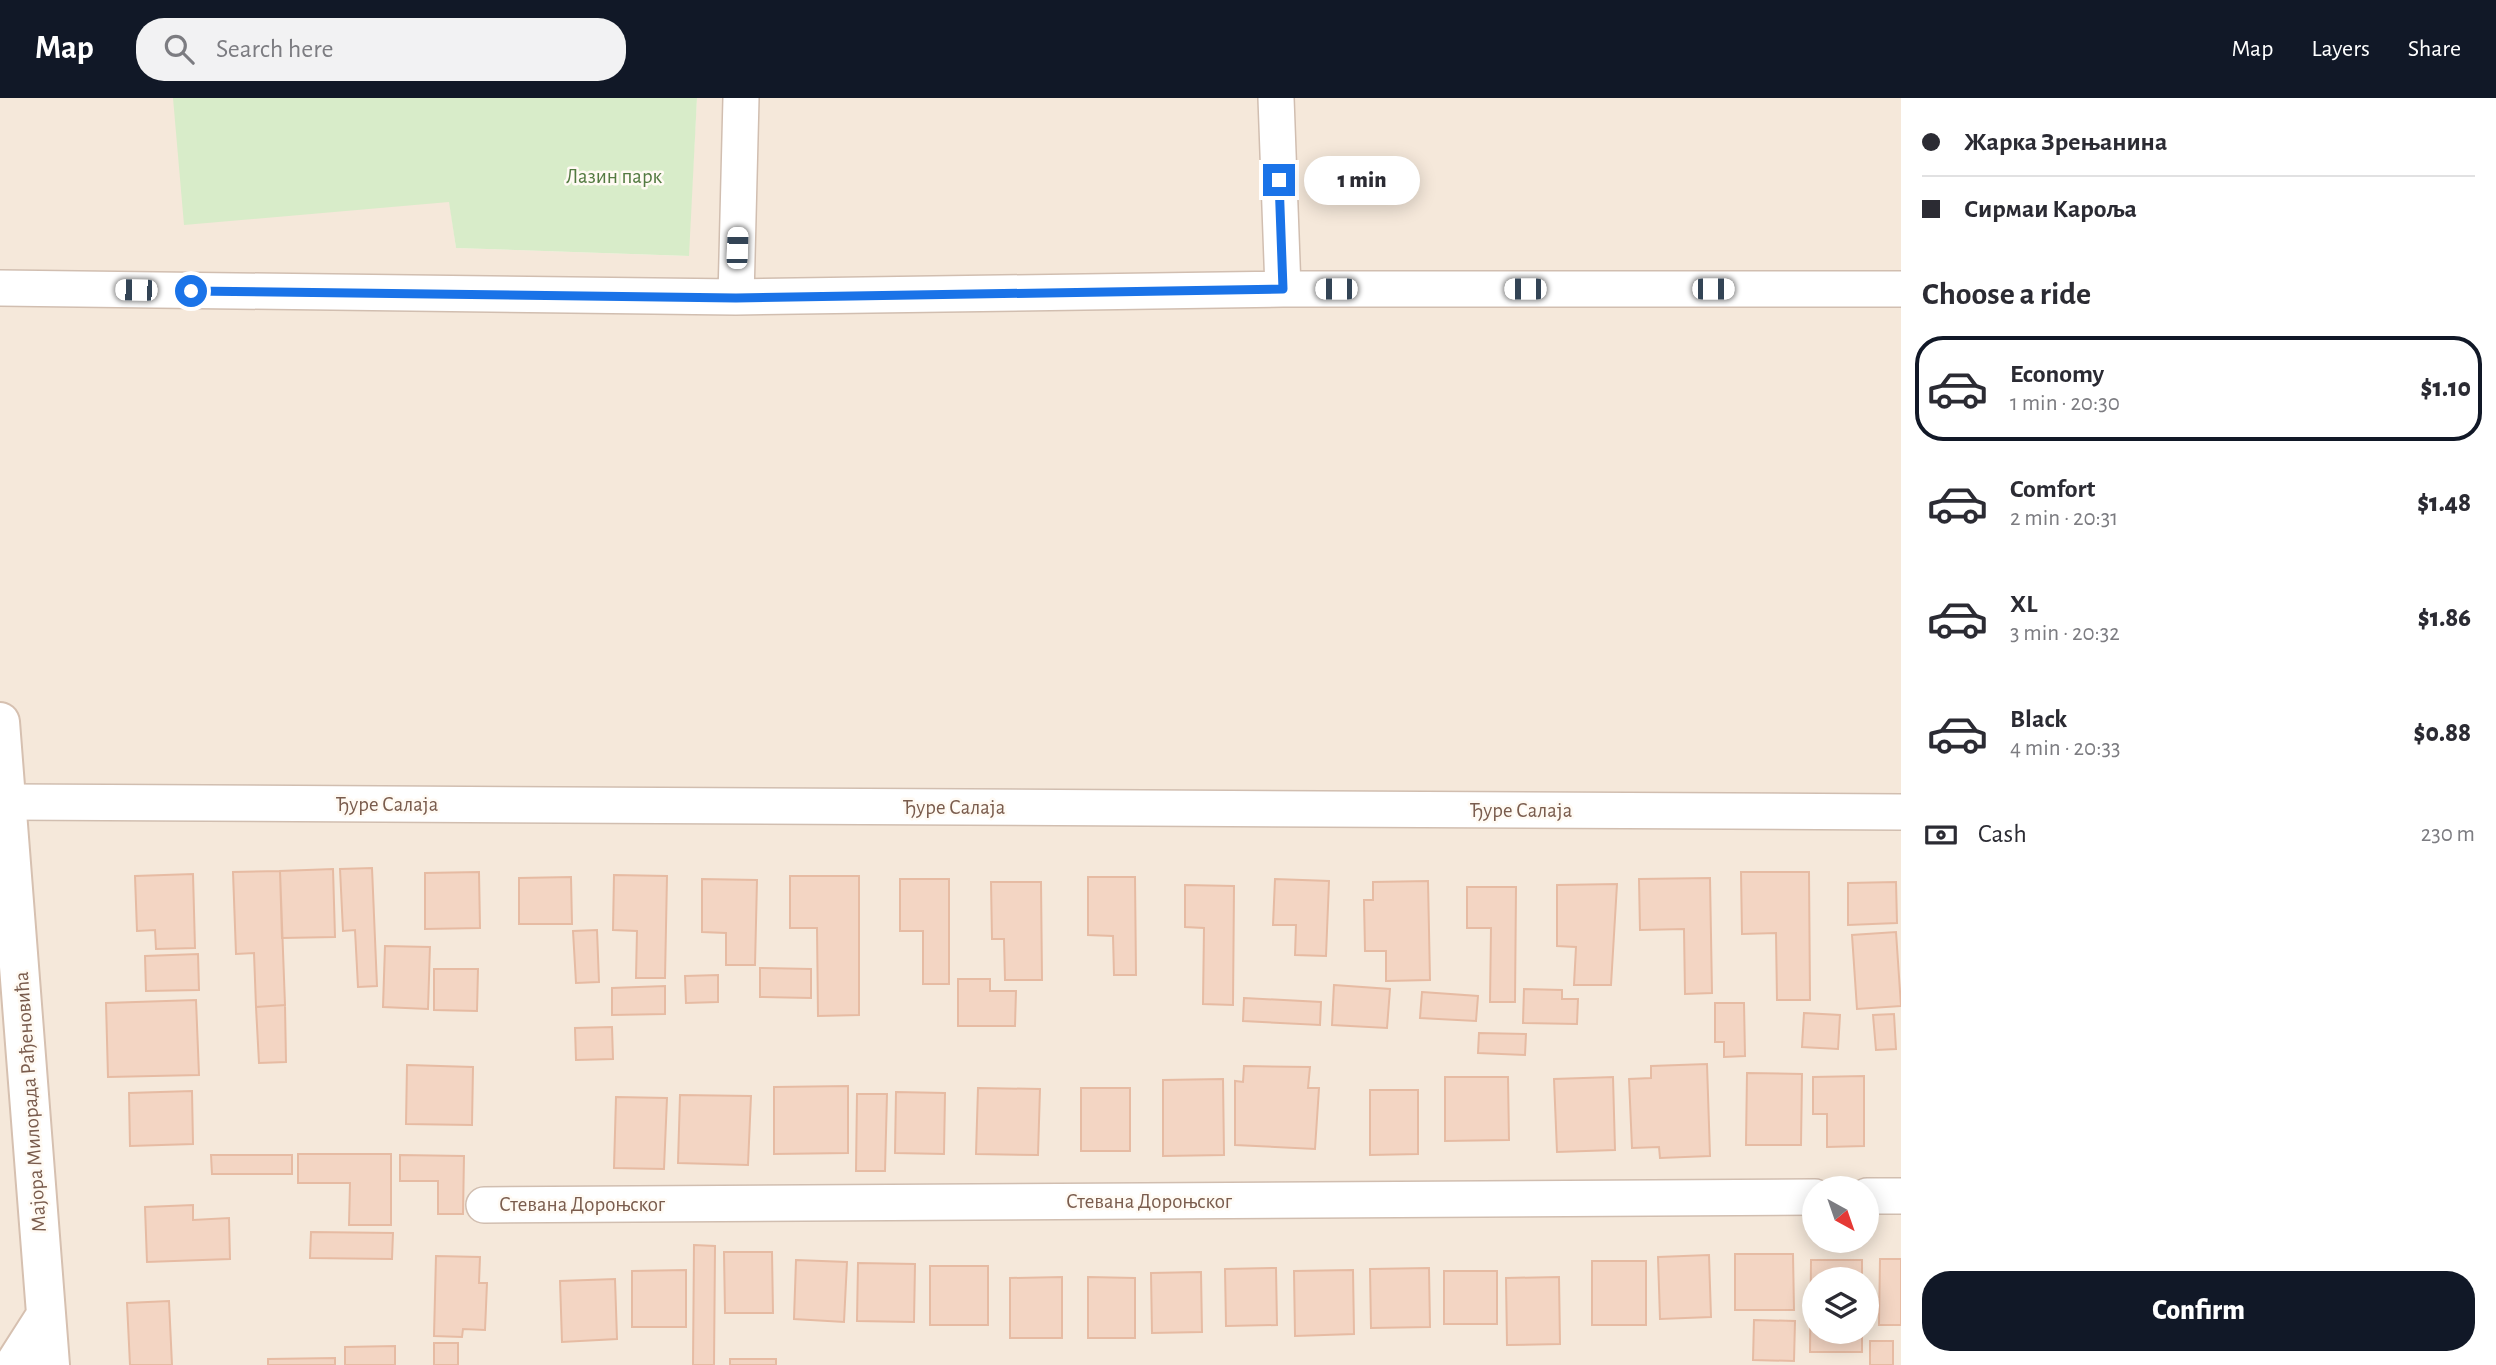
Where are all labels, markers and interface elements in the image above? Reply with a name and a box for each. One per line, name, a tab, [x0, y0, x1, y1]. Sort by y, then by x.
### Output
search box	[136, 18, 626, 81]
icon: search	[160, 30, 198, 68]
text: Map	[35, 32, 94, 65]
text: Search here	[216, 36, 334, 62]
text: Map	[2231, 37, 2273, 61]
text: Layers	[2311, 37, 2370, 61]
text: Share	[2408, 37, 2461, 61]
text: Жарка Зрењанина	[1964, 129, 2167, 155]
callout: 1 min	[1304, 155, 1419, 204]
route end	[1263, 164, 1295, 196]
park label: Лазин парк	[566, 166, 662, 187]
text: 1 min	[1338, 169, 1386, 192]
text: Сирмаи Кароља	[1964, 196, 2137, 222]
car	[726, 227, 749, 269]
route start	[175, 275, 207, 307]
text: Choose a ride	[1922, 278, 2091, 310]
car	[115, 279, 158, 301]
car	[1316, 279, 1358, 300]
car	[1505, 279, 1547, 300]
car	[1693, 279, 1735, 300]
icon: car	[1926, 357, 1989, 420]
text: Economy	[2010, 361, 2104, 387]
text: $1.10	[2421, 375, 2471, 401]
text: 1 min · 20:30	[2010, 392, 2120, 415]
icon: car	[1926, 472, 1989, 535]
text: Comfort	[2010, 476, 2095, 502]
text: $1.48	[2417, 490, 2471, 516]
text: 2 min · 20:31	[2010, 507, 2118, 530]
icon: car	[1926, 587, 1989, 650]
text: XL	[2010, 591, 2037, 617]
text: $1.86	[2418, 605, 2471, 631]
text: 3 min · 20:32	[2010, 622, 2120, 645]
icon: car	[1926, 702, 1989, 765]
text: Black	[2010, 706, 2067, 732]
text: $0.88	[2414, 720, 2471, 746]
text: 4 min · 20:33	[2010, 737, 2120, 760]
street label: Ђуре Салаја	[336, 794, 439, 816]
street label: Ђуре Салаја	[903, 797, 1006, 819]
street label: Ђуре Салаја	[1470, 800, 1573, 822]
icon: cash	[1922, 816, 1960, 854]
text: Cash	[1978, 821, 2027, 847]
text: 230 m	[2421, 823, 2475, 846]
street label: Мајора Милорада Рађеновића	[11, 970, 50, 1233]
north arrow	[1802, 1176, 1880, 1253]
map controls	[1802, 1176, 1879, 1344]
street label: Стевана Дороњског	[1066, 1191, 1233, 1212]
street label: Стевана Дороњског	[499, 1194, 666, 1215]
button: layers	[1802, 1267, 1879, 1344]
button: Confirm	[1922, 1271, 2475, 1351]

